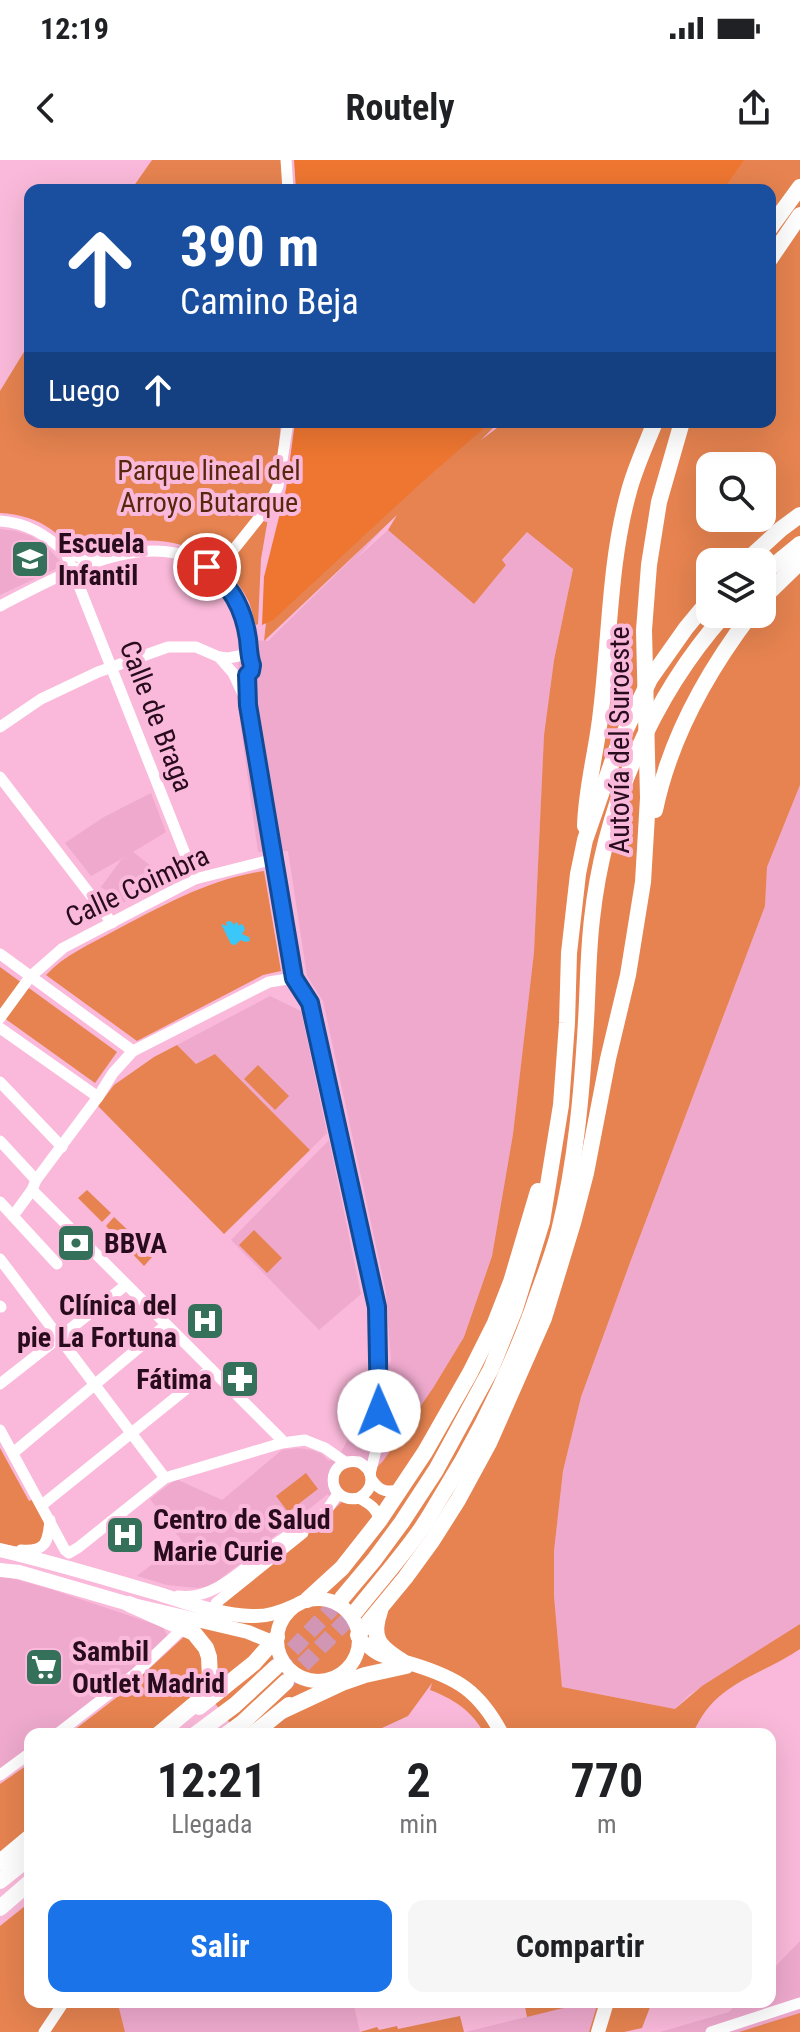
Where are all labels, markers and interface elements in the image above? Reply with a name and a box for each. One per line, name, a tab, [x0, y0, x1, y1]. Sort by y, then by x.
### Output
text: 12:19	[40, 11, 109, 46]
icon: back	[24, 86, 68, 130]
icon: share	[732, 86, 776, 130]
text: Routely	[346, 87, 454, 129]
text: 390 m	[180, 214, 319, 280]
icon: ahead	[48, 216, 152, 320]
text: Camino Beja	[180, 281, 359, 323]
icon: ahead	[136, 368, 180, 412]
text: Luego	[48, 373, 120, 408]
map controls	[696, 452, 776, 628]
button: search	[696, 452, 776, 532]
park label: Parque lineal del Arroyo Butarque	[117, 454, 301, 519]
place label: Escuela Infantil	[58, 527, 145, 592]
pin	[173, 533, 241, 601]
school or university icon: Escuela Infantil	[9, 538, 51, 580]
icon: arrive	[185, 545, 229, 589]
button: layers	[696, 548, 776, 628]
street label: Autovía del Suroeste	[603, 626, 636, 854]
street label: Calle de Braga	[113, 636, 200, 796]
street label: Calle Coimbra	[60, 839, 214, 934]
bank icon: BBVA	[55, 1222, 97, 1264]
place label: BBVA	[104, 1227, 167, 1260]
place label: Clínica del pie La Fortuna	[17, 1289, 177, 1354]
hospital icon: Clínica del pie La Fortuna	[184, 1300, 226, 1342]
pharmacy icon: Fátima	[219, 1358, 261, 1400]
place label: Fátima	[136, 1363, 212, 1396]
position arrow	[337, 1369, 421, 1453]
place label: Centro de Salud Marie Curie	[153, 1503, 331, 1568]
hospital icon: Centro de Salud Marie Curie	[104, 1514, 146, 1556]
place label: Sambil Outlet Madrid	[72, 1635, 225, 1700]
supermarket icon: Sambil Outlet Madrid	[23, 1646, 65, 1688]
text: 12:21	[157, 1752, 267, 1809]
text: 2	[407, 1752, 431, 1809]
text: 770	[570, 1752, 643, 1809]
text: Llegada	[171, 1809, 252, 1839]
text: min	[400, 1809, 438, 1839]
text: m	[597, 1809, 617, 1839]
button: Salir	[48, 1900, 392, 1992]
button: Compartir	[408, 1900, 752, 1992]

